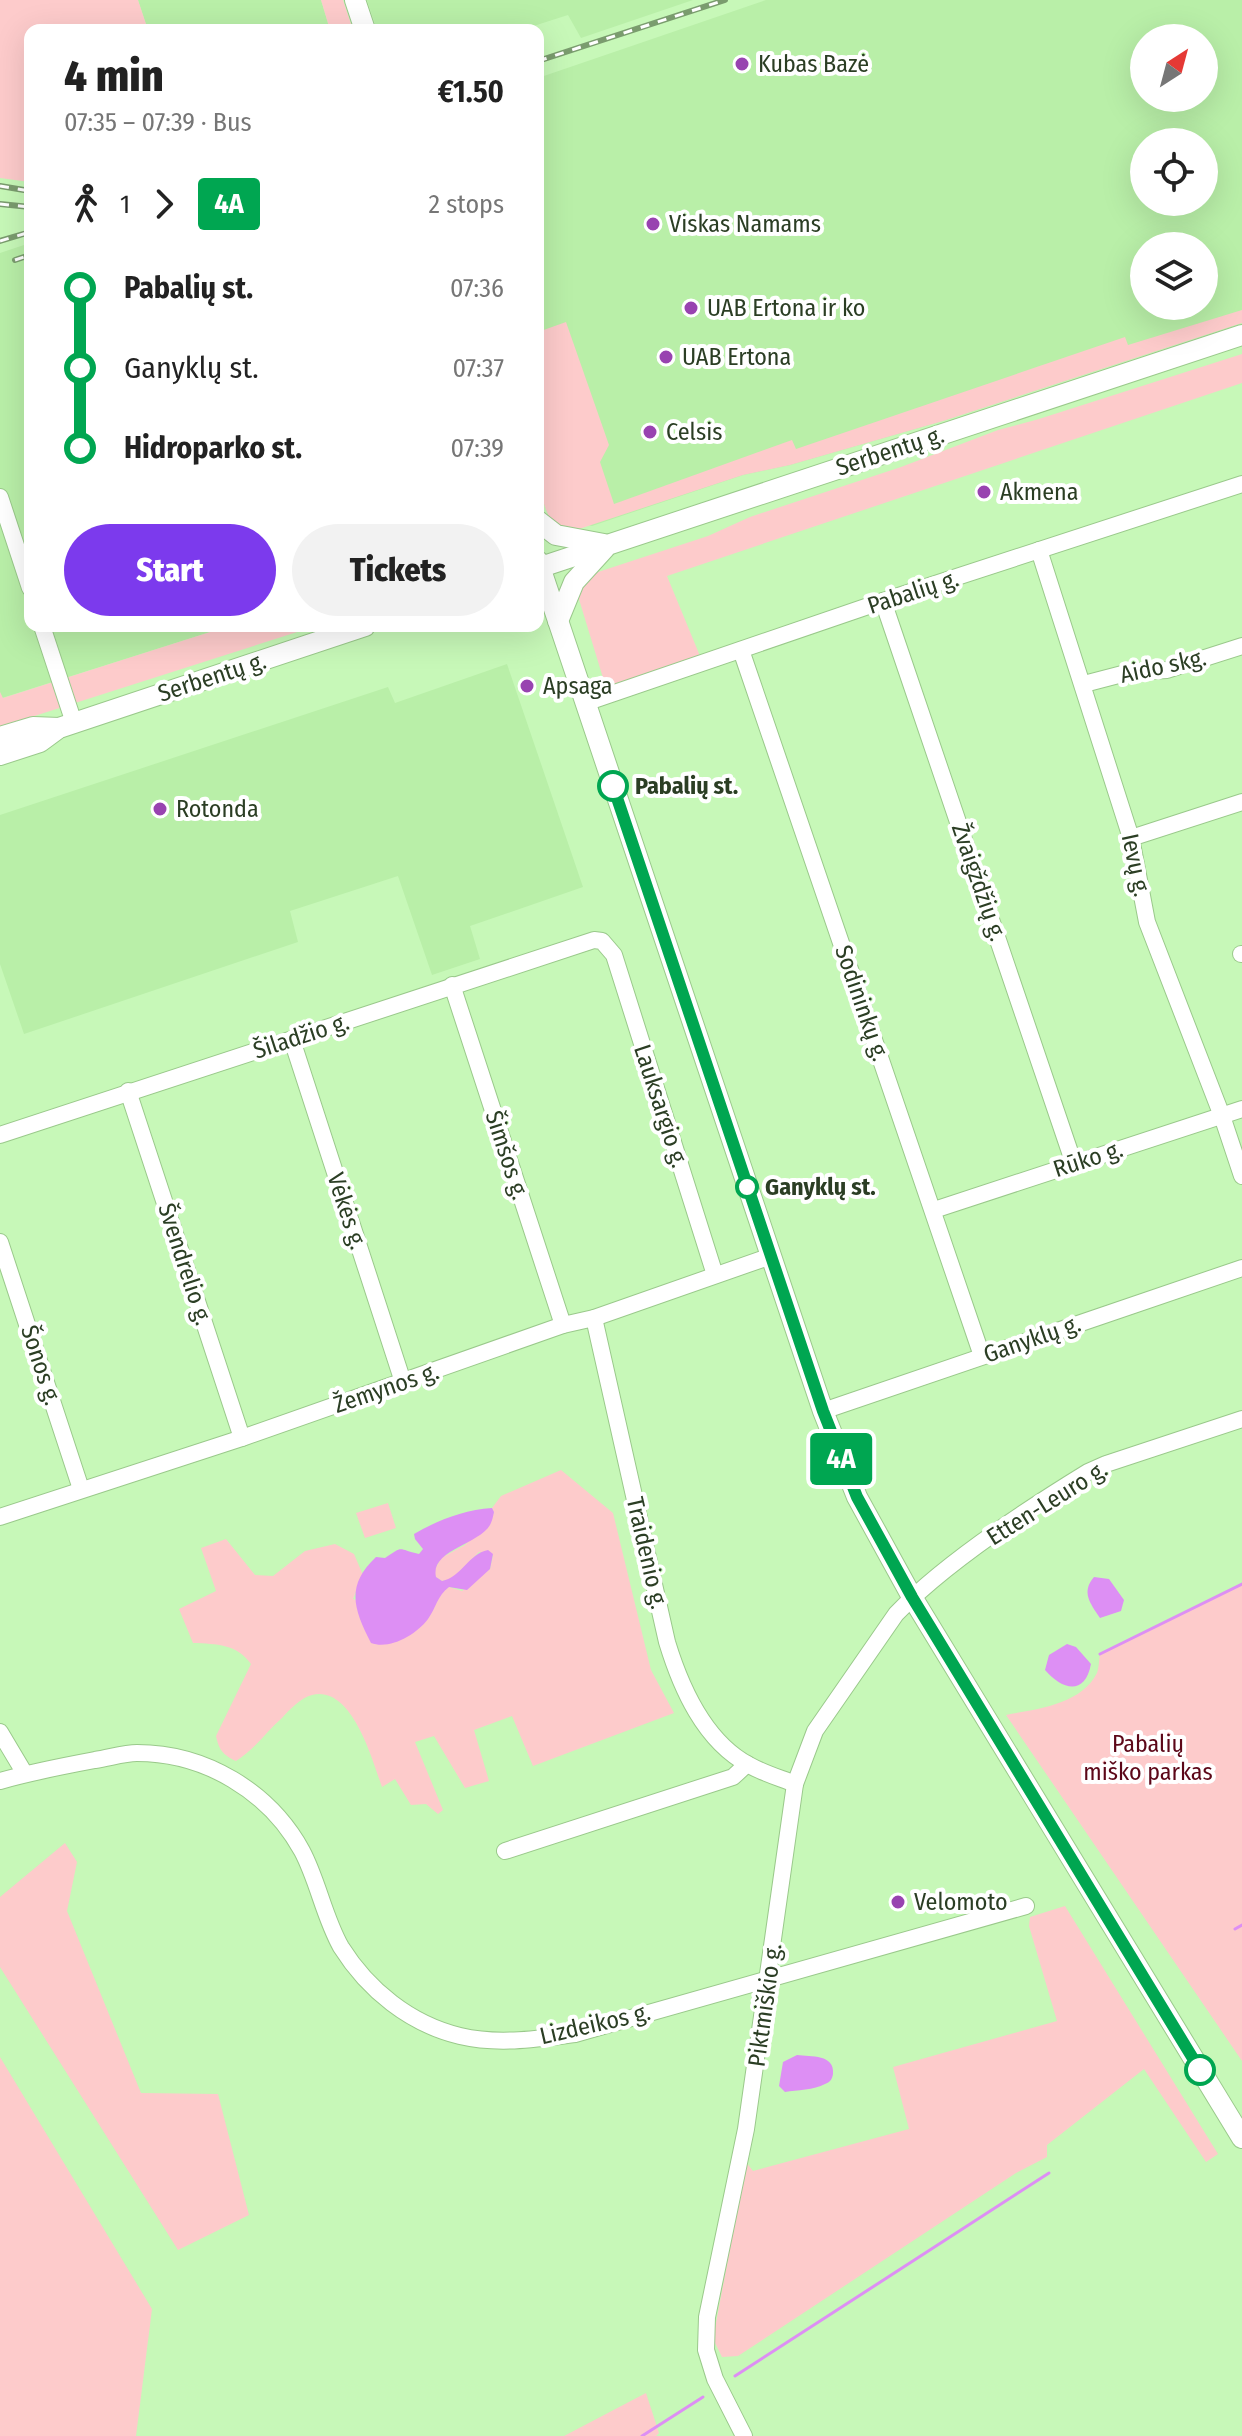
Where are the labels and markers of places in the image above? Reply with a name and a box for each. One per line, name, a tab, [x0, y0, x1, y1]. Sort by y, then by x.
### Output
place label: Kubas Bazė	[758, 50, 869, 78]
marker: Kubas Bazė	[733, 55, 751, 73]
place label: Viskas Namams	[669, 210, 821, 238]
marker: Viskas Namams	[644, 215, 662, 233]
place label: UAB Ertona ir ko	[707, 294, 865, 322]
marker: UAB Ertona ir ko	[682, 299, 700, 317]
place label: UAB Ertona	[682, 343, 791, 371]
marker: UAB Ertona	[657, 348, 675, 366]
place label: Celsis	[666, 418, 722, 446]
marker: Celsis	[641, 423, 659, 441]
place label: Akmena	[1000, 478, 1079, 506]
marker: Akmena	[975, 483, 993, 501]
place label: Apsaga	[543, 672, 613, 700]
marker: Apsaga	[518, 677, 536, 695]
marker: Pabalių st.	[598, 771, 628, 801]
place label: Pabalių st.	[635, 772, 738, 800]
place label: Rotonda	[176, 795, 259, 823]
marker: Rotonda	[151, 800, 169, 818]
place label: Ganyklų st.	[765, 1173, 876, 1201]
marker: Ganyklų st.	[736, 1176, 758, 1198]
place label: Velomoto	[914, 1888, 1008, 1916]
marker: Velomoto	[889, 1893, 907, 1911]
unlabelled marker	[1185, 2055, 1215, 2085]

